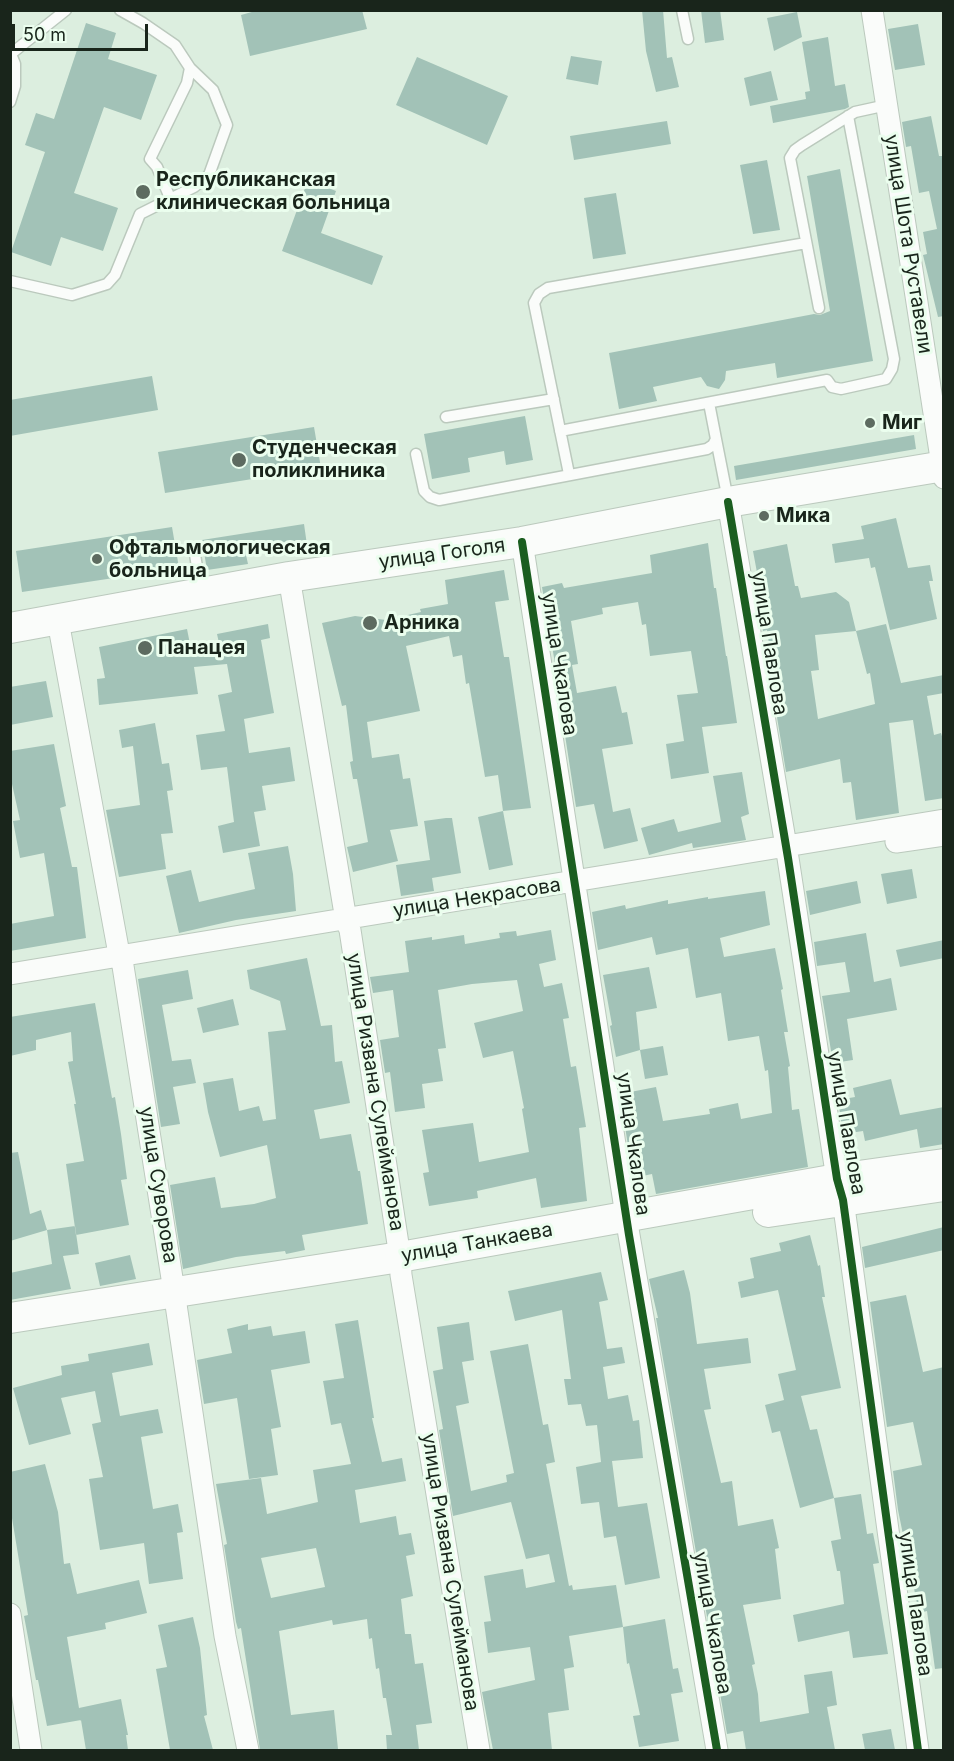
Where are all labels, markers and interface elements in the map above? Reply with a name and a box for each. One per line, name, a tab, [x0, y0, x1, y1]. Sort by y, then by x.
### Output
scale bar	[15, 12, 152, 50]
text: 50 m	[23, 24, 66, 45]
street label: улица Шота Руставели	[879, 133, 937, 355]
place label: Республиканская клиническая больница	[156, 168, 390, 215]
marker: Республиканская клиническая больница	[134, 183, 152, 201]
place label: Миг	[882, 411, 922, 435]
marker: Миг	[863, 416, 877, 430]
place label: Студенческая поликлиника	[252, 436, 397, 483]
marker: Студенческая поликлиника	[230, 451, 248, 469]
place label: Мика	[776, 504, 830, 528]
marker: Мика	[757, 509, 771, 523]
street label: улица Гоголя	[377, 533, 507, 575]
place label: Офтальмологическая больница	[109, 536, 331, 583]
marker: Офтальмологическая больница	[90, 552, 104, 566]
street label: улица Павлова	[746, 569, 792, 717]
street label: улица Чкалова	[536, 591, 582, 737]
place label: Арника	[384, 611, 460, 635]
marker: Арника	[361, 614, 379, 632]
place label: Панацея	[158, 636, 245, 660]
marker: Панацея	[136, 639, 154, 657]
street label: улица Некрасова	[391, 873, 563, 923]
street label: улица Ризвана Сулейманова	[341, 951, 409, 1233]
street label: улица Павлова	[822, 1049, 870, 1197]
street label: улица Чкалова	[611, 1071, 655, 1217]
street label: улица Суворова	[134, 1105, 182, 1265]
street label: улица Танкаева	[399, 1218, 555, 1268]
street label: улица Ризвана Сулейманова	[416, 1431, 484, 1713]
street label: улица Павлова	[893, 1530, 937, 1678]
street label: улица Чкалова	[688, 1550, 736, 1696]

